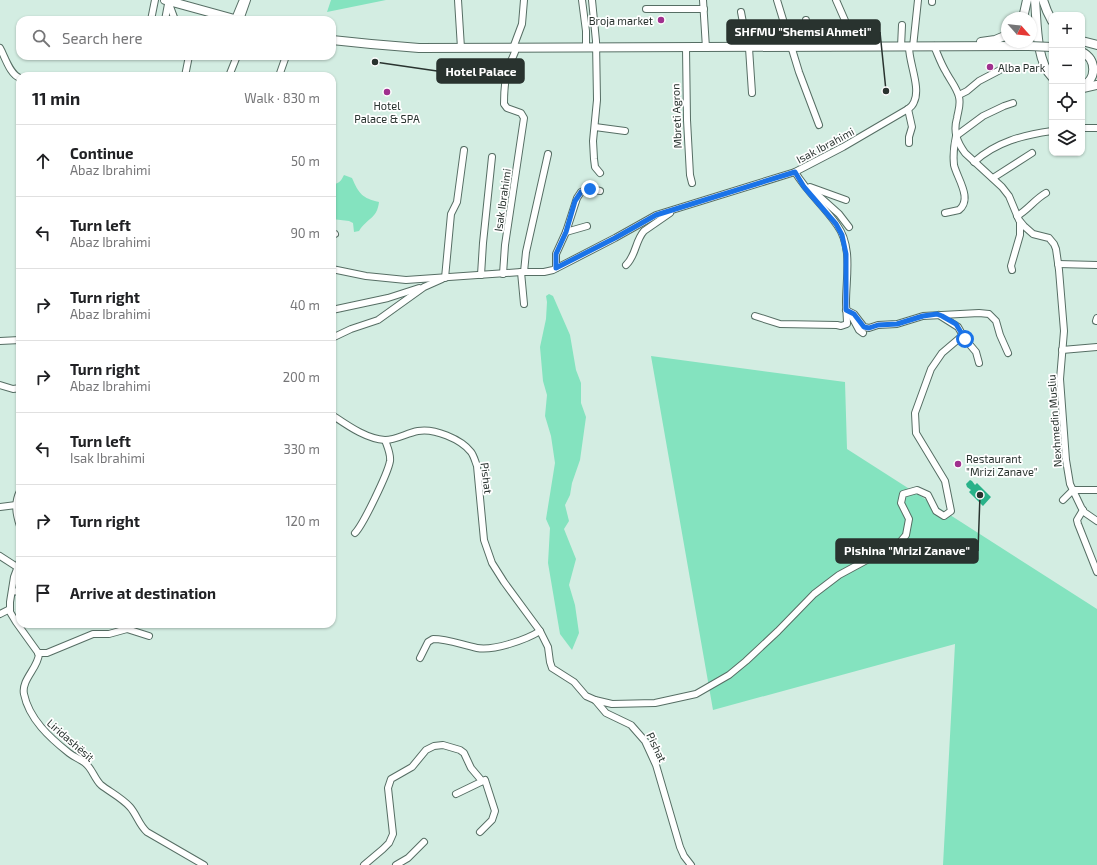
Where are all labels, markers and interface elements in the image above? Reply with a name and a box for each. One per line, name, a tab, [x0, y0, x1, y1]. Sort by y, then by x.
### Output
north arrow	[1001, 12, 1037, 48]
map controls	[1049, 12, 1085, 156]
button: +	[1049, 12, 1085, 48]
place label: Broja market	[589, 14, 653, 28]
marker: Broja market	[656, 15, 666, 25]
search box	[16, 16, 336, 60]
callout: SHFMU "Shemsi Ahmeti"	[727, 20, 880, 44]
text: SHFMU "Shemsi Ahmeti"	[735, 24, 871, 38]
icon: search	[30, 27, 52, 49]
text: Search here	[62, 29, 143, 47]
button: −	[1049, 48, 1085, 84]
callout: Hotel Palace	[437, 59, 524, 83]
place label: Alba Park	[998, 61, 1046, 74]
marker: Alba Park	[985, 62, 995, 72]
text: Hotel Palace	[445, 64, 517, 78]
street label: Mbreti Agron	[668, 83, 684, 149]
button: locate	[1049, 84, 1085, 120]
marker: Hotel Palace & SPA	[382, 87, 392, 97]
text: 11 min	[32, 88, 80, 108]
text: Walk · 830 m	[244, 90, 320, 106]
place label: Hotel Palace & SPA	[354, 99, 420, 125]
button: layers	[1049, 120, 1085, 156]
street label: Isak Ibrahimi	[794, 124, 856, 166]
text: Continue	[70, 144, 133, 162]
icon: ahead	[32, 150, 54, 172]
text: 50 m	[291, 153, 320, 169]
text: Abaz Ibrahimi	[70, 162, 151, 178]
street label: Isak Ibrahimi	[491, 168, 513, 232]
route end	[581, 180, 599, 198]
text: Turn left	[70, 216, 131, 234]
icon: left	[32, 222, 54, 244]
text: 90 m	[290, 225, 320, 241]
text: Abaz Ibrahimi	[70, 234, 151, 250]
text: Turn right	[70, 288, 140, 306]
icon: right	[32, 294, 54, 316]
text: 40 m	[290, 297, 320, 313]
text: Abaz Ibrahimi	[70, 306, 151, 322]
route start	[956, 330, 974, 348]
text: Turn right	[70, 360, 140, 378]
icon: right	[32, 366, 54, 388]
text: 200 m	[283, 369, 320, 385]
street label: Nexhmedin Musliu	[1044, 374, 1064, 468]
text: Abaz Ibrahimi	[70, 378, 151, 394]
text: Turn left	[70, 432, 131, 450]
icon: left	[32, 438, 54, 460]
text: 330 m	[283, 441, 320, 457]
text: Isak Ibrahimi	[70, 450, 145, 466]
place label: Restaurant "Mrizi Zanave"	[966, 452, 1038, 478]
marker: Restaurant "Mrizi Zanave"	[953, 459, 963, 469]
street label: Pishat	[479, 462, 495, 494]
icon: right	[32, 510, 54, 532]
text: Turn right	[70, 512, 140, 530]
text: 120 m	[285, 513, 320, 529]
callout: Pishina "Mrizi Zanave"	[836, 539, 978, 563]
text: Pishina "Mrizi Zanave"	[844, 543, 970, 557]
icon: arrive	[32, 582, 54, 604]
text: Arrive at destination	[70, 584, 216, 602]
street label: Liridashësit	[45, 716, 97, 764]
street label: Pishat	[644, 730, 670, 764]

